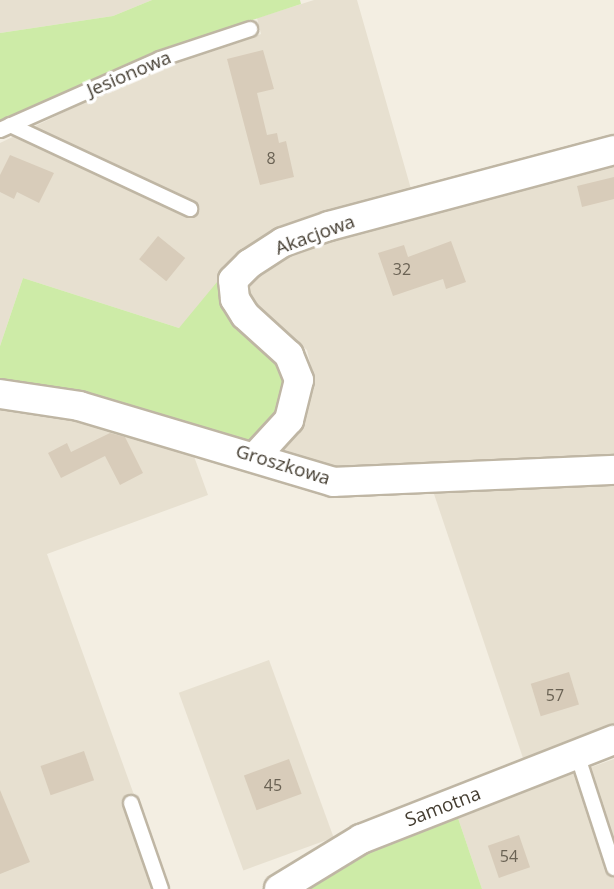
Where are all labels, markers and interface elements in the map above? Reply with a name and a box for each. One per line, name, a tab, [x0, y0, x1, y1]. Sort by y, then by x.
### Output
street label: Jesionowa	[83, 46, 175, 102]
house number: 8	[266, 148, 276, 168]
street label: Akacjowa	[272, 210, 358, 260]
house number: 32	[393, 259, 411, 279]
street label: Groszkowa	[233, 440, 333, 490]
house number: 57	[546, 685, 564, 705]
house number: 45	[264, 775, 282, 795]
street label: Samotna	[402, 782, 484, 832]
house number: 54	[500, 846, 518, 866]

